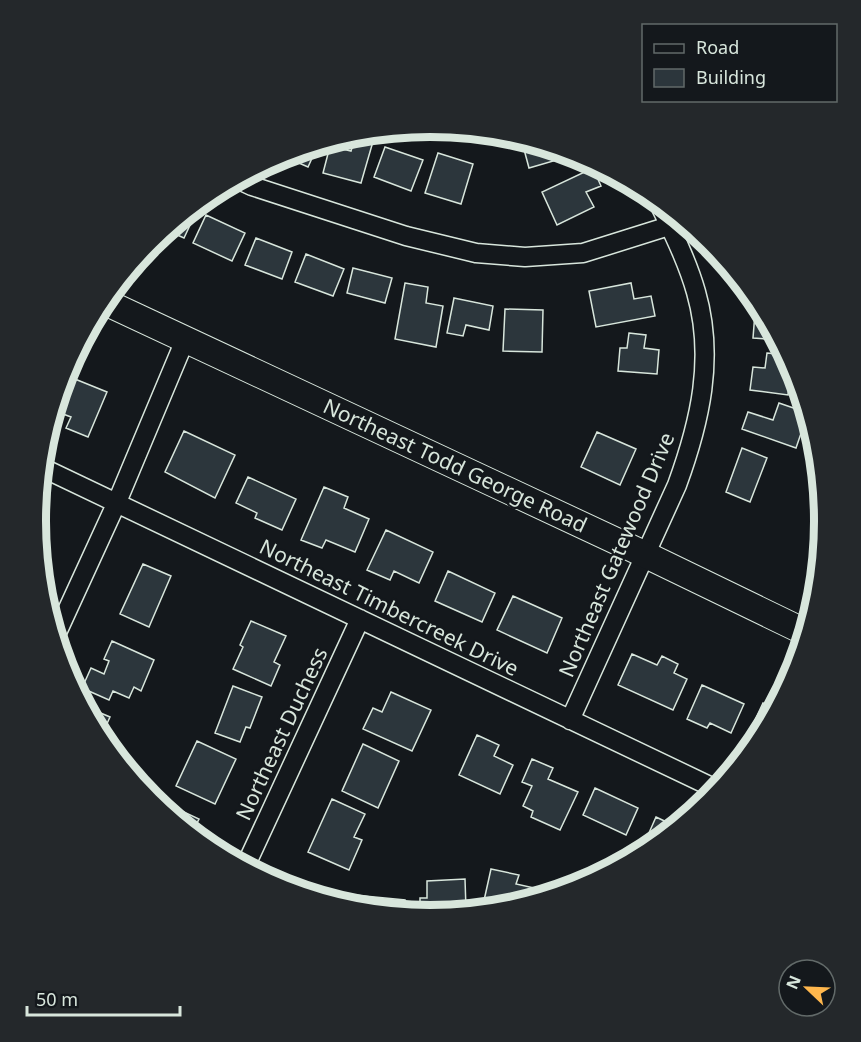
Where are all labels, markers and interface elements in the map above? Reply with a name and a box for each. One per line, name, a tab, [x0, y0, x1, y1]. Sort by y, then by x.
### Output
legend	[642, 24, 837, 102]
text: Road	[696, 35, 739, 59]
text: Building	[696, 65, 766, 89]
street label: Northeast Todd George Road	[319, 392, 592, 539]
street label: Northeast Gatewood Drive	[552, 428, 680, 681]
street label: Northeast Timbercreek Drive	[255, 532, 524, 682]
street label: Northeast Duchess	[229, 642, 333, 825]
north arrow	[777, 958, 837, 1018]
text: N	[781, 972, 806, 992]
scale bar	[27, 979, 180, 1017]
text: 50 m	[36, 987, 78, 1011]

